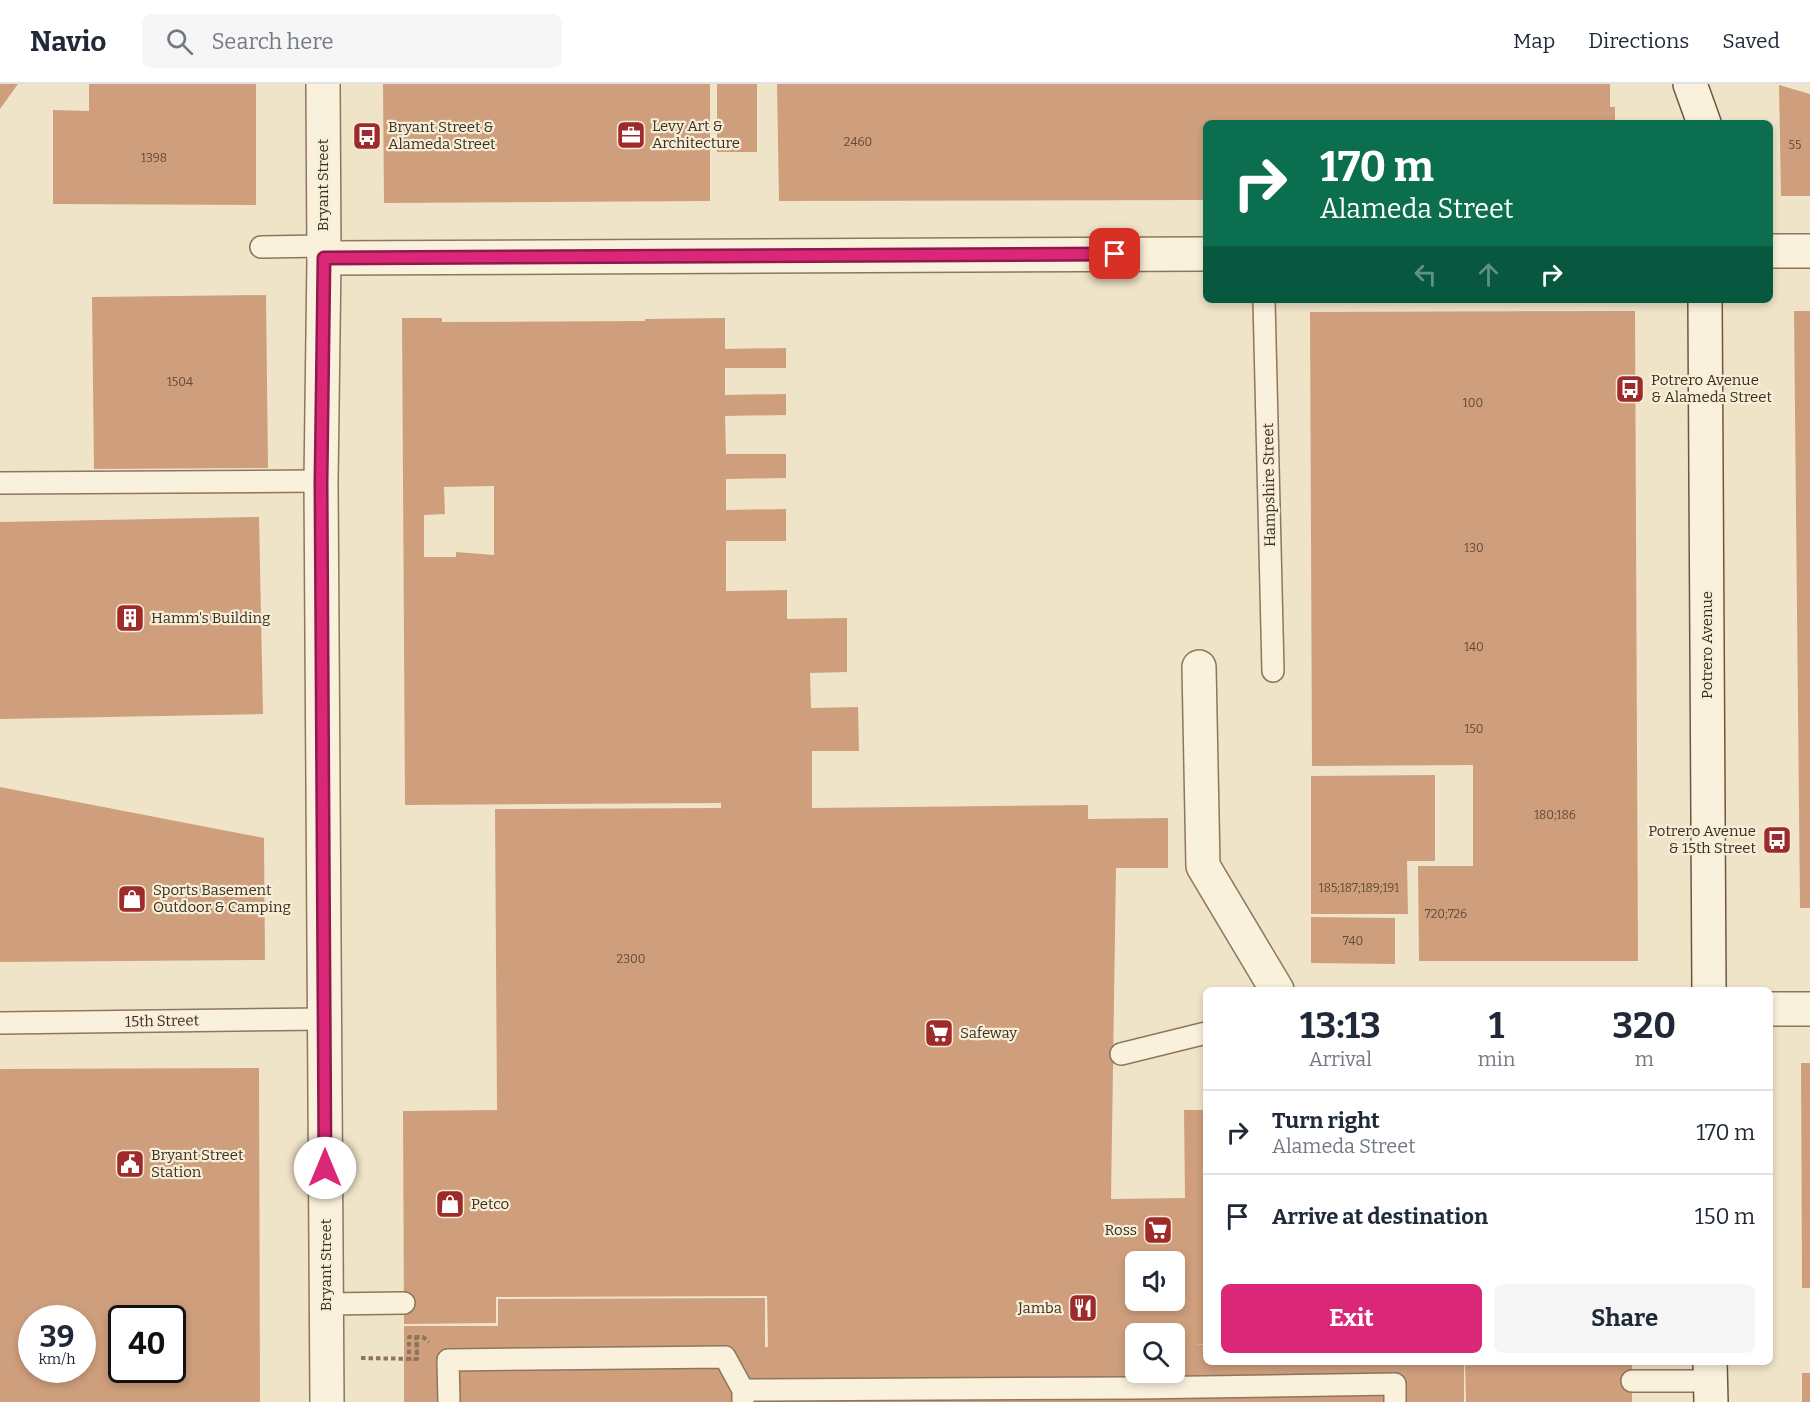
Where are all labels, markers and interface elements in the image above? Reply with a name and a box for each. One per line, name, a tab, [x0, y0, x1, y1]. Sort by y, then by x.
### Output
search box	[142, 14, 562, 68]
text: Navio	[30, 25, 106, 58]
icon: search	[163, 25, 196, 58]
text: Search here	[211, 28, 334, 55]
text: Map	[1513, 28, 1555, 54]
text: Directions	[1588, 28, 1689, 54]
text: Saved	[1722, 28, 1780, 54]
place label: Levy Art & Architecture	[652, 117, 740, 152]
place label: Bryant Street & Alameda Street	[388, 118, 496, 153]
office icon: Levy Art & Architecture	[615, 119, 647, 151]
bus stop icon: Bryant Street & Alameda Street	[351, 120, 383, 152]
house number: 2460	[844, 135, 872, 149]
street label: Bryant Street	[314, 138, 332, 231]
house number: 55	[1789, 138, 1801, 152]
text: 170 m	[1320, 142, 1434, 192]
icon: right	[1221, 144, 1299, 222]
house number: 1398	[141, 151, 167, 165]
text: Alameda Street	[1320, 193, 1514, 225]
pin	[1089, 228, 1140, 279]
icon: arrive	[1098, 237, 1131, 270]
icon: left	[1409, 258, 1442, 291]
icon: ahead	[1472, 258, 1505, 291]
icon: right	[1535, 258, 1568, 291]
place label: Potrero Avenue & Alameda Street	[1651, 371, 1772, 406]
bus stop icon: Potrero Avenue & Alameda Street	[1614, 373, 1646, 405]
house number: 1504	[167, 375, 193, 389]
house number: 100	[1463, 396, 1483, 410]
street label: Hampshire Street	[1259, 422, 1279, 547]
house number: 130	[1464, 541, 1484, 555]
street label: Potrero Avenue	[1698, 591, 1716, 699]
building icon: Hamm's Building	[114, 602, 146, 634]
place label: Hamm's Building	[151, 609, 270, 627]
house number: 140	[1464, 640, 1484, 654]
house number: 150	[1465, 722, 1483, 736]
house number: 180;186	[1534, 808, 1576, 822]
place label: Potrero Avenue & 15th Street	[1648, 822, 1757, 857]
bus stop icon: Potrero Avenue & 15th Street	[1761, 824, 1793, 856]
place label: Sports Basement Outdoor & Camping	[153, 881, 291, 916]
house number: 185;187;189;191	[1319, 881, 1399, 895]
shop icon: Sports Basement Outdoor & Camping	[116, 883, 148, 915]
house number: 720;726	[1425, 907, 1467, 921]
house number: 740	[1343, 934, 1363, 948]
house number: 2300	[617, 952, 645, 966]
text: 13:13	[1300, 1004, 1381, 1048]
text: 1	[1489, 1004, 1504, 1048]
text: 320	[1612, 1004, 1676, 1048]
street label: 15th Street	[125, 1011, 200, 1031]
supermarket icon: Safeway	[923, 1017, 955, 1049]
place label: Safeway	[960, 1024, 1017, 1042]
text: Arrival	[1309, 1047, 1372, 1071]
text: min	[1478, 1047, 1515, 1071]
text: m	[1635, 1047, 1654, 1071]
text: Turn right	[1272, 1107, 1380, 1134]
icon: right	[1221, 1116, 1254, 1149]
text: 170 m	[1696, 1119, 1755, 1146]
text: Alameda Street	[1272, 1134, 1415, 1158]
position arrow	[293, 1136, 357, 1200]
place label: Bryant Street Station	[151, 1146, 244, 1181]
public building icon: Bryant Street Station	[114, 1148, 146, 1180]
shop icon: Petco	[434, 1188, 466, 1220]
place label: Petco	[471, 1195, 509, 1213]
icon: arrive	[1221, 1200, 1254, 1233]
text: Arrive at destination	[1272, 1203, 1488, 1230]
text: 150 m	[1695, 1203, 1755, 1230]
supermarket icon: Ross	[1142, 1214, 1174, 1246]
street label: Bryant Street	[317, 1218, 335, 1311]
place label: Ross	[1104, 1221, 1137, 1239]
map controls	[1125, 1251, 1185, 1383]
button: sound	[1125, 1251, 1185, 1311]
button: Exit	[1221, 1284, 1482, 1353]
button: Share	[1494, 1284, 1755, 1353]
restaurant icon: Jamba	[1067, 1292, 1099, 1324]
place label: Jamba	[1017, 1299, 1062, 1317]
speed limit sign: 40	[108, 1305, 186, 1383]
text: 39	[39, 1319, 75, 1355]
button: search	[1125, 1323, 1185, 1383]
text: km/h	[38, 1350, 76, 1368]

